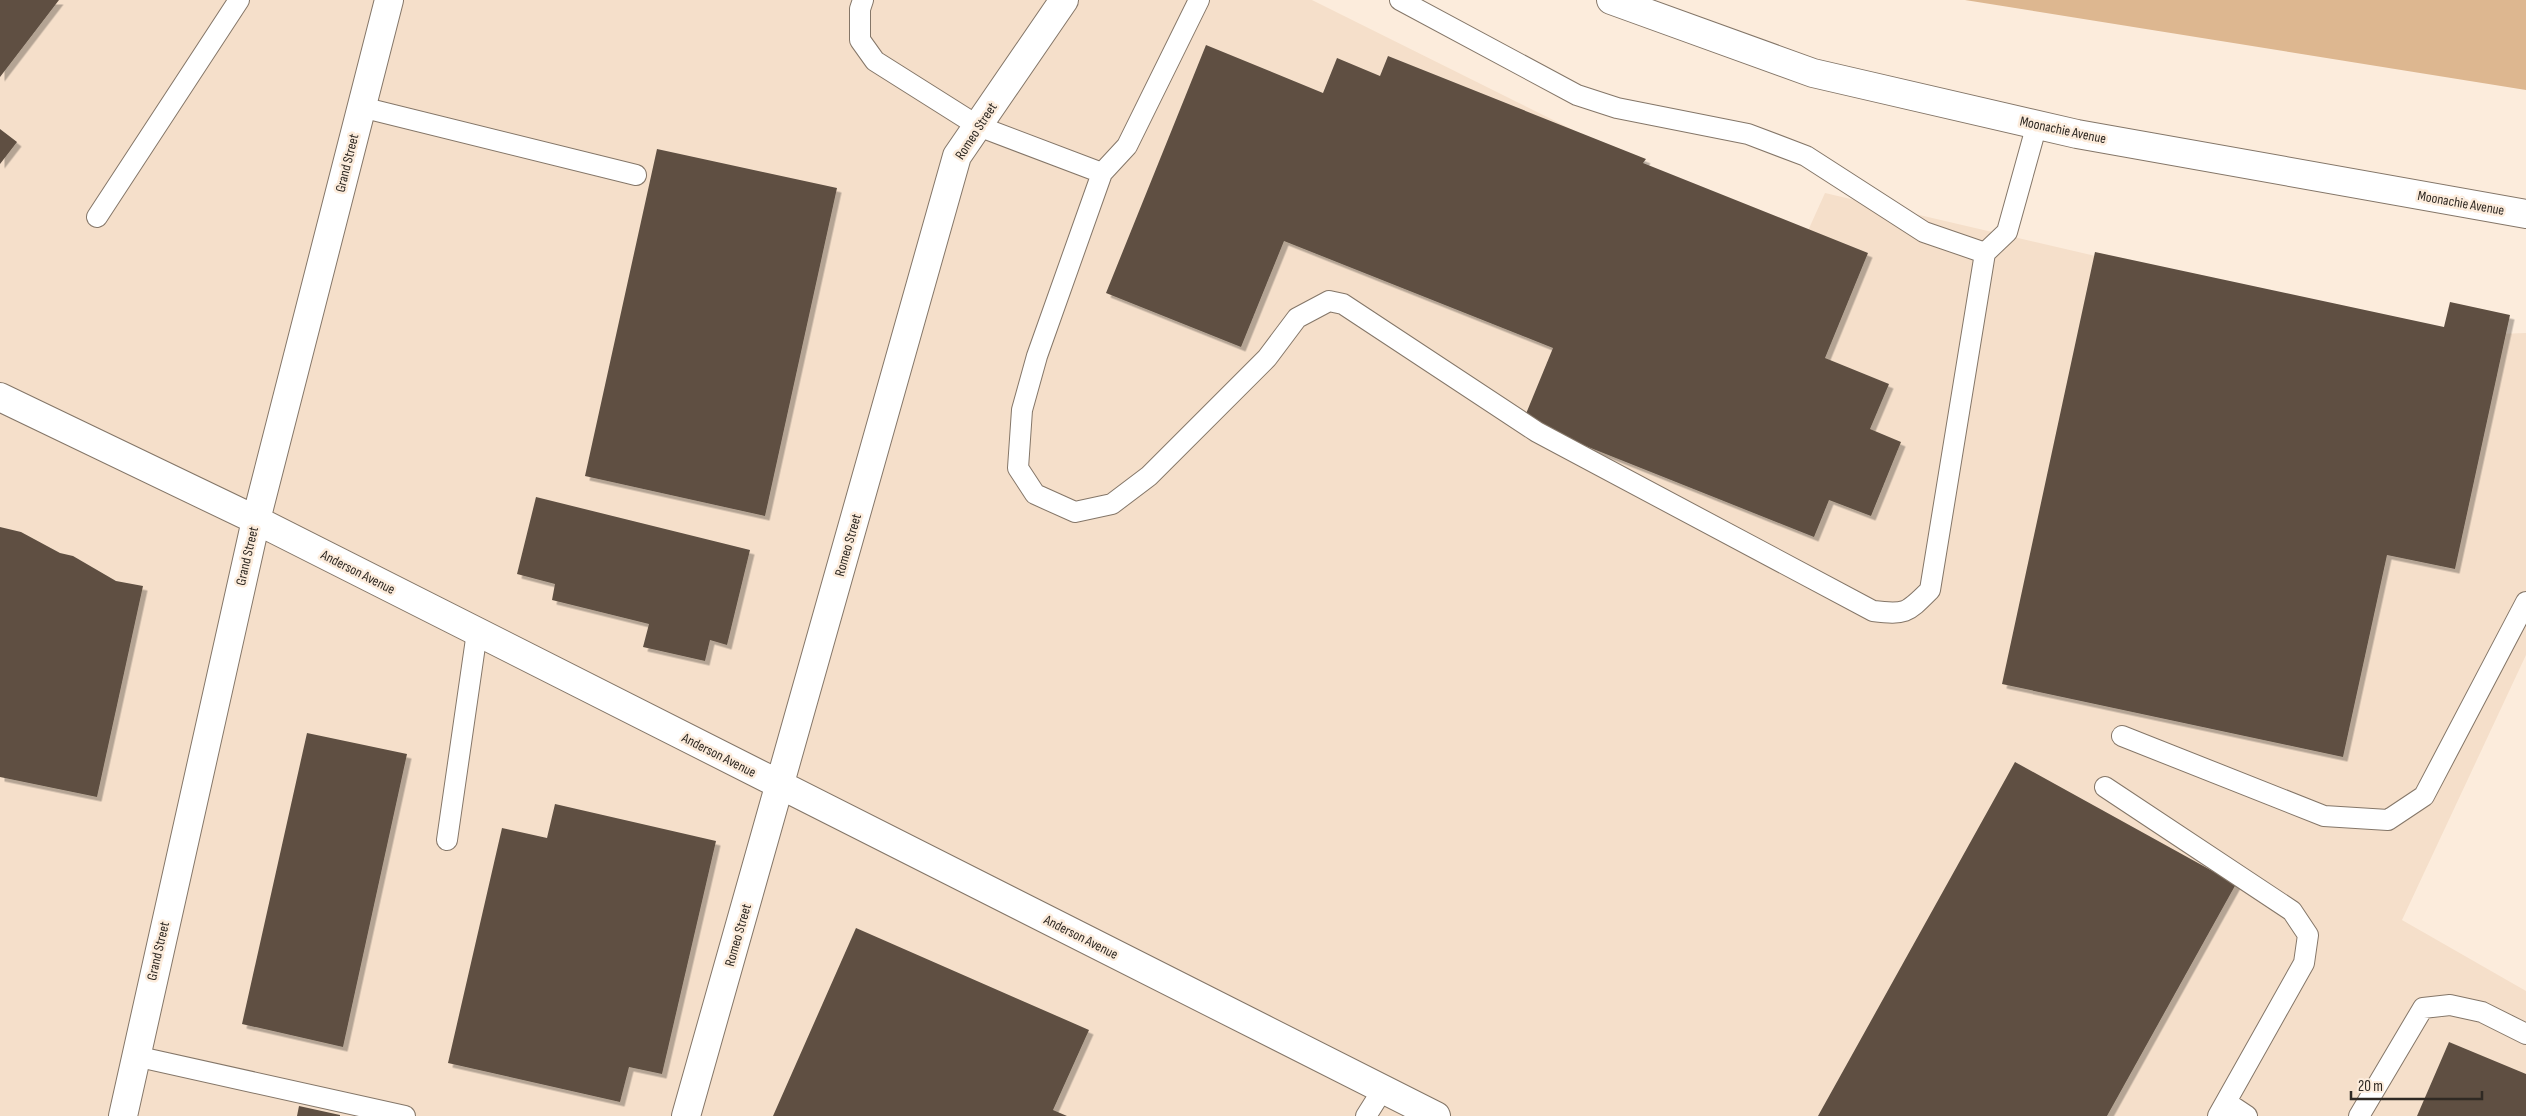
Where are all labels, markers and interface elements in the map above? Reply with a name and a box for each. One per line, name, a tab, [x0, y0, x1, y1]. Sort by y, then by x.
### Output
street label: Romeo Street	[951, 99, 1001, 163]
street label: Moonachie Avenue	[2018, 113, 2108, 147]
street label: Grand Street	[332, 132, 362, 194]
street label: Moonachie Avenue	[2416, 187, 2506, 219]
street label: Romeo Street	[831, 512, 865, 578]
street label: Grand Street	[232, 525, 262, 587]
street label: Anderson Avenue	[317, 546, 398, 598]
street label: Anderson Avenue	[678, 729, 759, 781]
street label: Romeo Street	[721, 902, 755, 968]
street label: Anderson Avenue	[1040, 911, 1121, 963]
street label: Grand Street	[143, 920, 173, 982]
scale bar	[2351, 1068, 2482, 1100]
text: 20 m	[2358, 1077, 2383, 1096]

